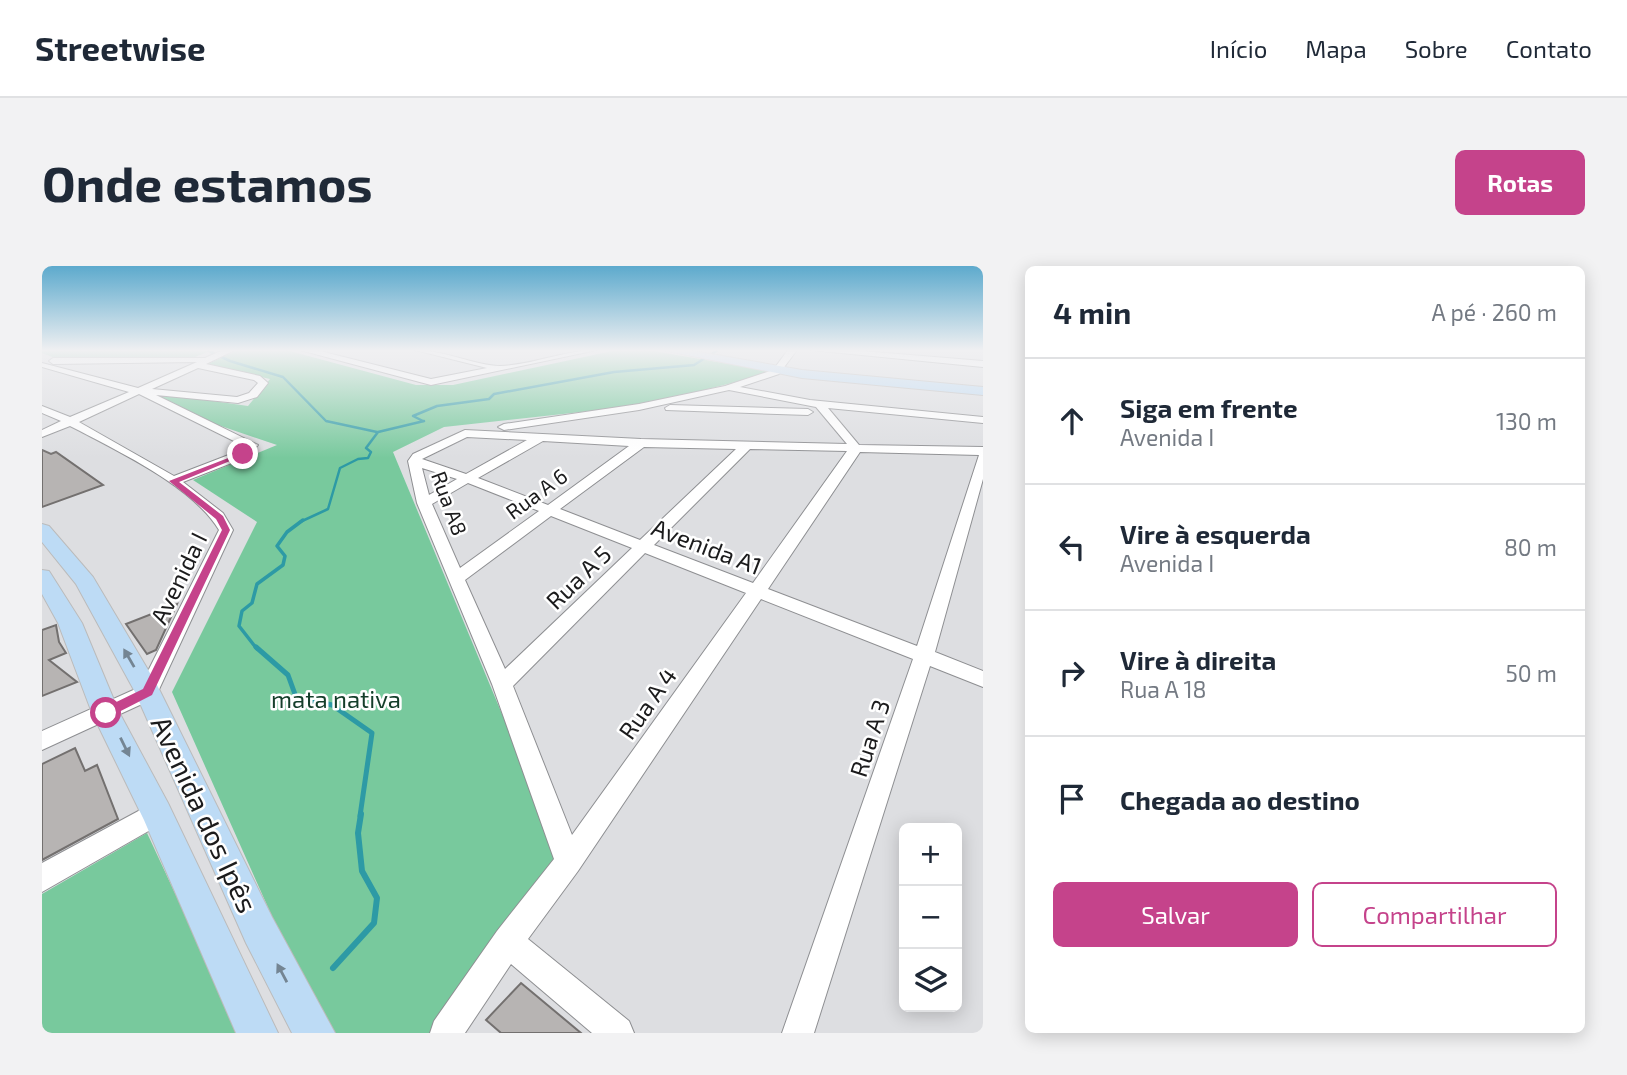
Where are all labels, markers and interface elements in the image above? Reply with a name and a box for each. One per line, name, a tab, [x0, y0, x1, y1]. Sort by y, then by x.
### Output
text: Streetwise	[35, 28, 206, 68]
text: Início	[1210, 34, 1267, 63]
text: Mapa	[1305, 34, 1367, 63]
text: Sobre	[1405, 34, 1468, 63]
text: Contato	[1506, 34, 1592, 63]
button: Rotas	[1455, 150, 1585, 215]
text: Onde estamos	[42, 153, 372, 212]
text: 4 min	[1053, 294, 1131, 330]
text: A pé · 260 m	[1432, 298, 1557, 326]
text: Siga em frente	[1120, 392, 1298, 423]
icon: ahead	[1053, 402, 1091, 440]
text: 130 m	[1496, 407, 1557, 435]
text: Avenida I	[1120, 423, 1214, 451]
route end	[227, 438, 258, 469]
street label: Rua A 6	[500, 462, 572, 524]
street label: Rua A8	[427, 467, 473, 539]
street label: Avenida A1	[648, 512, 766, 580]
text: Vire à esquerda	[1120, 518, 1311, 549]
street label: Avenida I	[143, 527, 213, 629]
icon: left	[1053, 528, 1091, 566]
text: 80 m	[1504, 533, 1557, 561]
street label: Rua A 5	[539, 539, 617, 615]
text: Avenida I	[1120, 549, 1214, 577]
text: Vire à direita	[1120, 644, 1276, 675]
one-way arrow	[122, 649, 135, 668]
icon: right	[1053, 654, 1091, 692]
text: 50 m	[1506, 659, 1557, 687]
street label: Rua A 4	[612, 662, 682, 744]
text: Rua A 18	[1120, 675, 1207, 703]
park label: mata nativa	[271, 684, 401, 713]
street label: Rua A 3	[843, 696, 895, 780]
route start	[90, 697, 121, 728]
street label: Avenida dos Ipês	[145, 710, 265, 918]
one-way arrow	[119, 737, 131, 757]
icon: arrive	[1053, 780, 1091, 818]
text: Chegada ao destino	[1120, 784, 1360, 815]
map controls	[899, 823, 962, 1012]
button: +	[899, 823, 962, 886]
button: Salvar	[1053, 882, 1298, 947]
button: Compartilhar	[1312, 882, 1557, 947]
button: −	[899, 886, 962, 949]
button: layers	[899, 949, 962, 1012]
one-way arrow	[276, 963, 287, 983]

